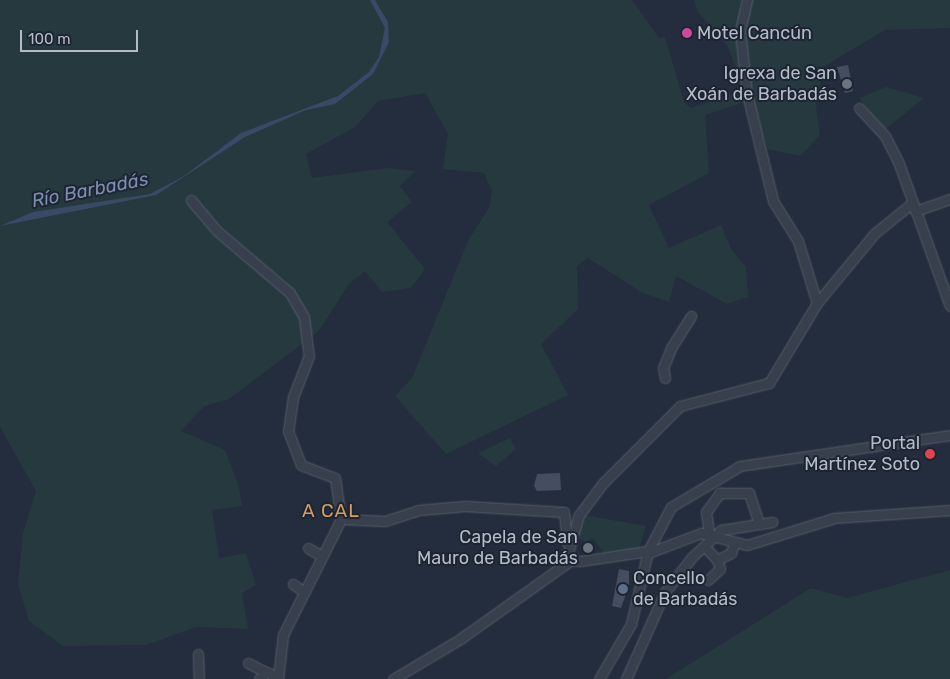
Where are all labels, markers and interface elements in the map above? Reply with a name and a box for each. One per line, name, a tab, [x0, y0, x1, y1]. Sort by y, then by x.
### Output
scale bar	[22, 20, 140, 52]
place label: Motel Cancún	[697, 22, 812, 44]
marker: Motel Cancún	[681, 27, 693, 39]
text: 100 m	[28, 30, 70, 48]
place label: Igrexa de San Xoán de Barbadás	[686, 63, 837, 106]
marker: Igrexa de San Xoán de Barbadás	[841, 78, 853, 90]
water label: Río Barbadás	[30, 168, 150, 212]
place label: Portal Martínez Soto	[804, 433, 920, 476]
marker: Portal Martínez Soto	[924, 448, 936, 460]
district label: A CAL	[301, 500, 361, 522]
place label: Capela de San Mauro de Barbadás	[417, 527, 578, 570]
marker: Capela de San Mauro de Barbadás	[582, 542, 594, 554]
place label: Concello de Barbadás	[633, 568, 737, 610]
marker: Concello de Barbadás	[617, 583, 629, 595]

